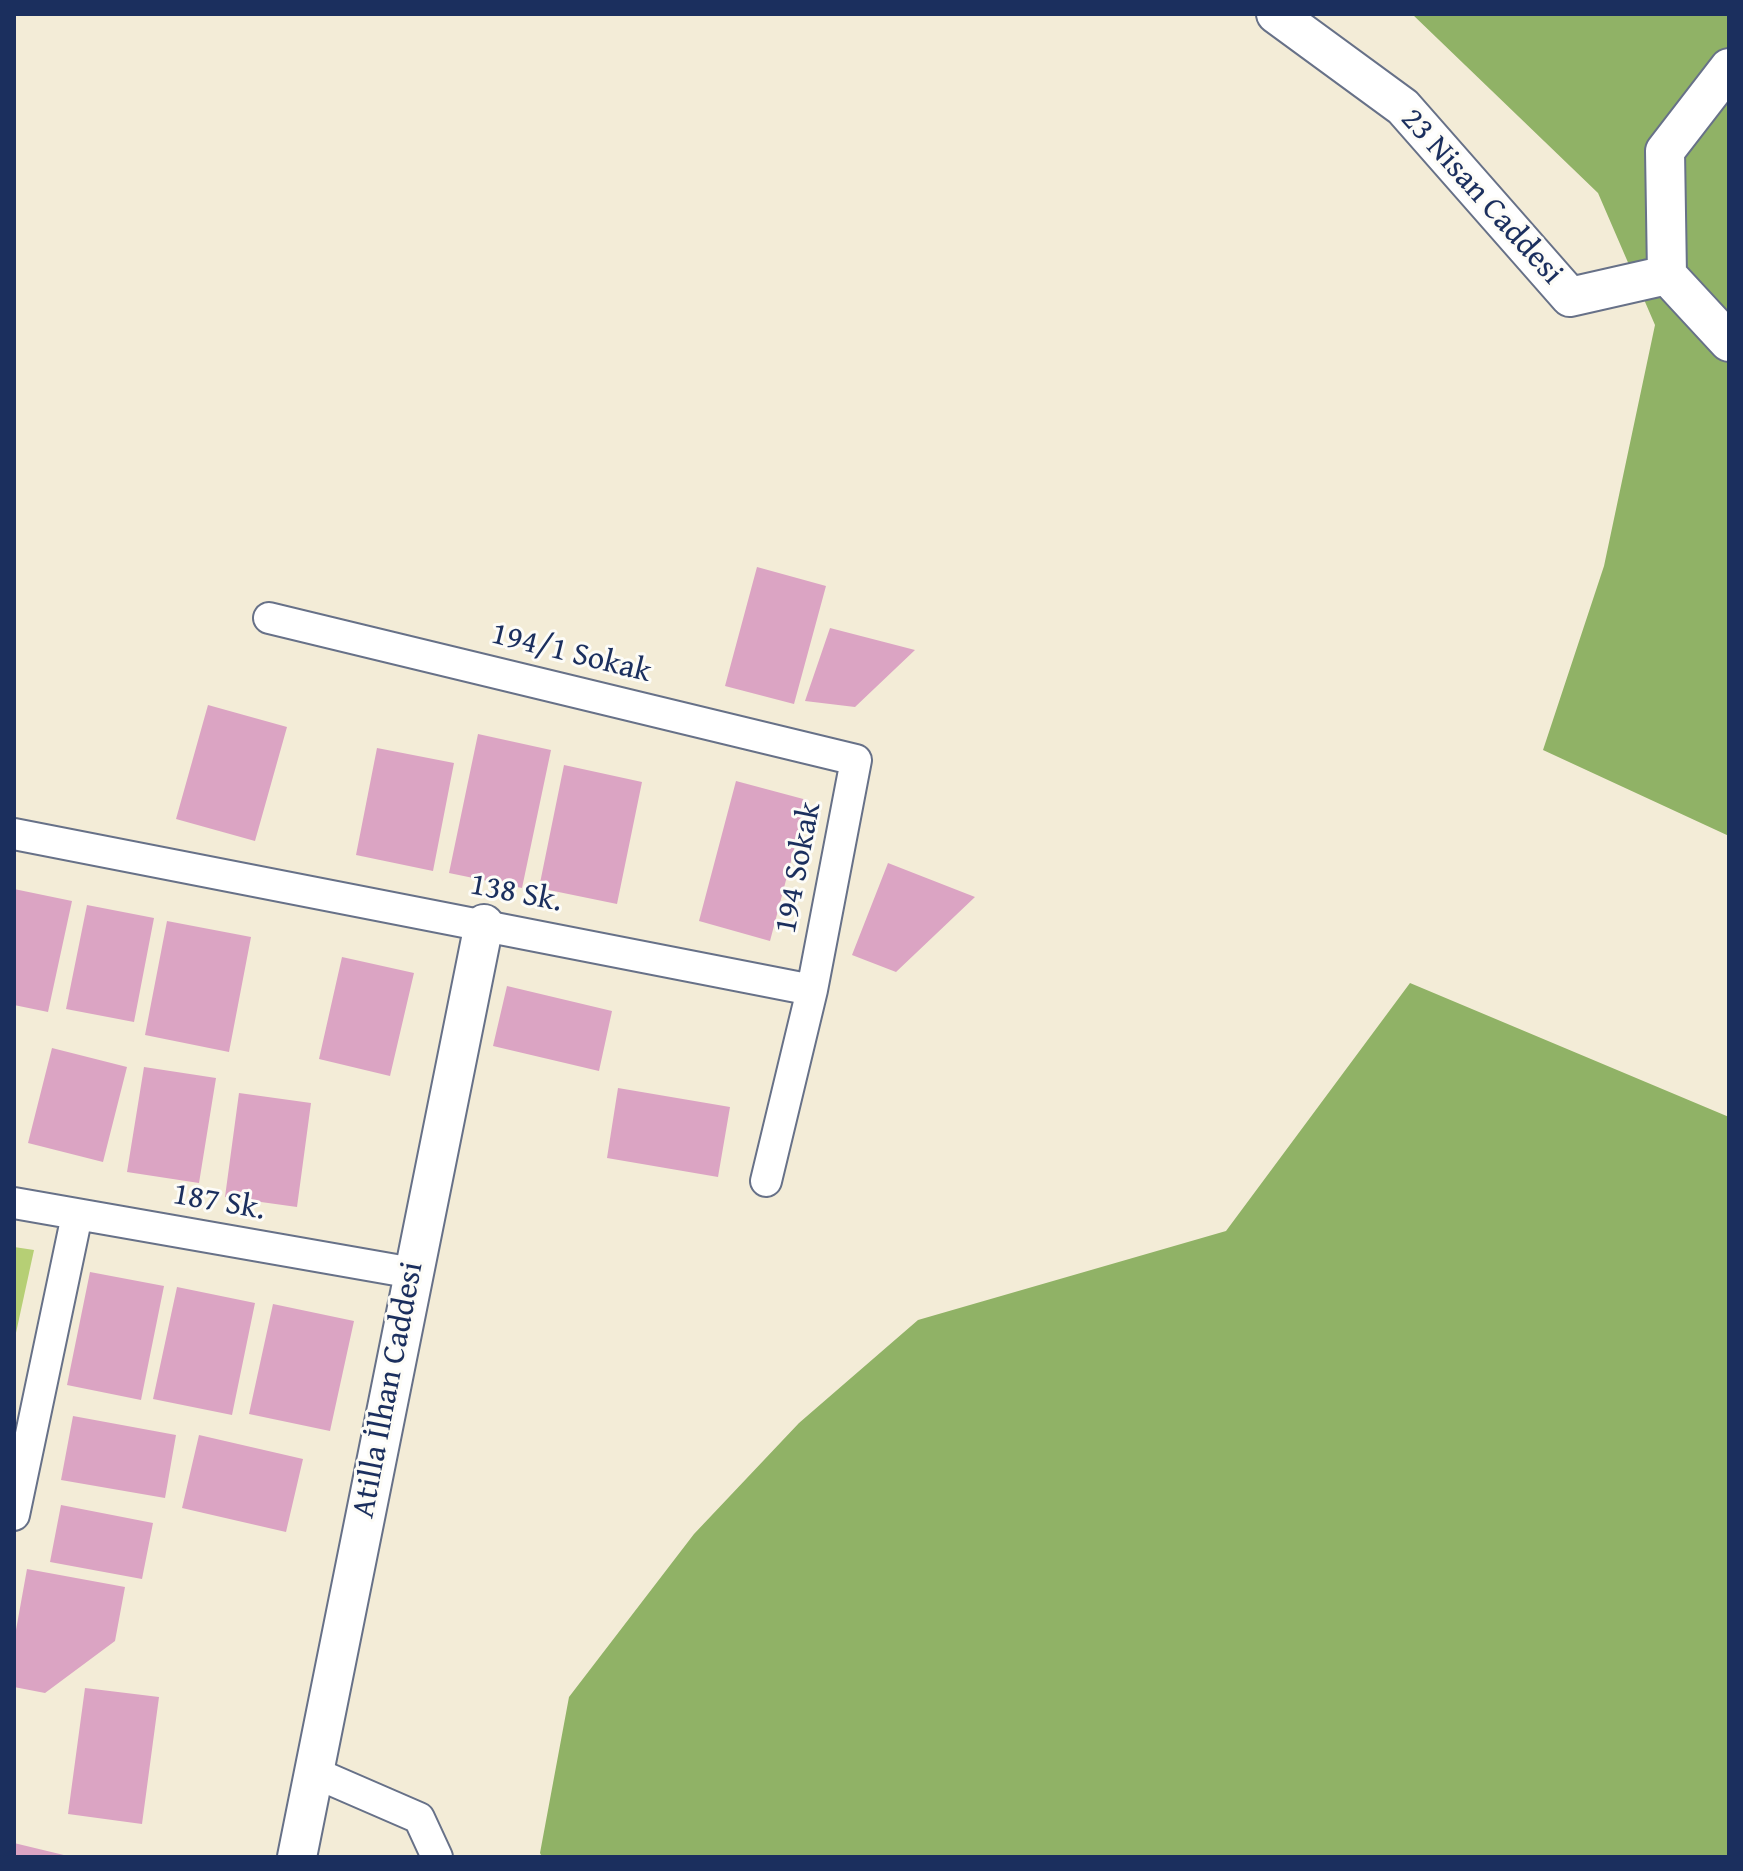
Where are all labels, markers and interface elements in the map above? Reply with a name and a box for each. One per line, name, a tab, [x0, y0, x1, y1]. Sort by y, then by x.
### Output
street label: 23 Nisan Caddesi	[1392, 101, 1570, 293]
street label: 194/1 Sokak	[487, 616, 655, 692]
street label: 194 Sokak	[767, 799, 831, 937]
street label: 138 Sk.	[467, 866, 565, 922]
street label: 187 Sk.	[170, 1176, 268, 1230]
street label: Atilla İlhan Caddesi	[345, 1259, 433, 1521]

